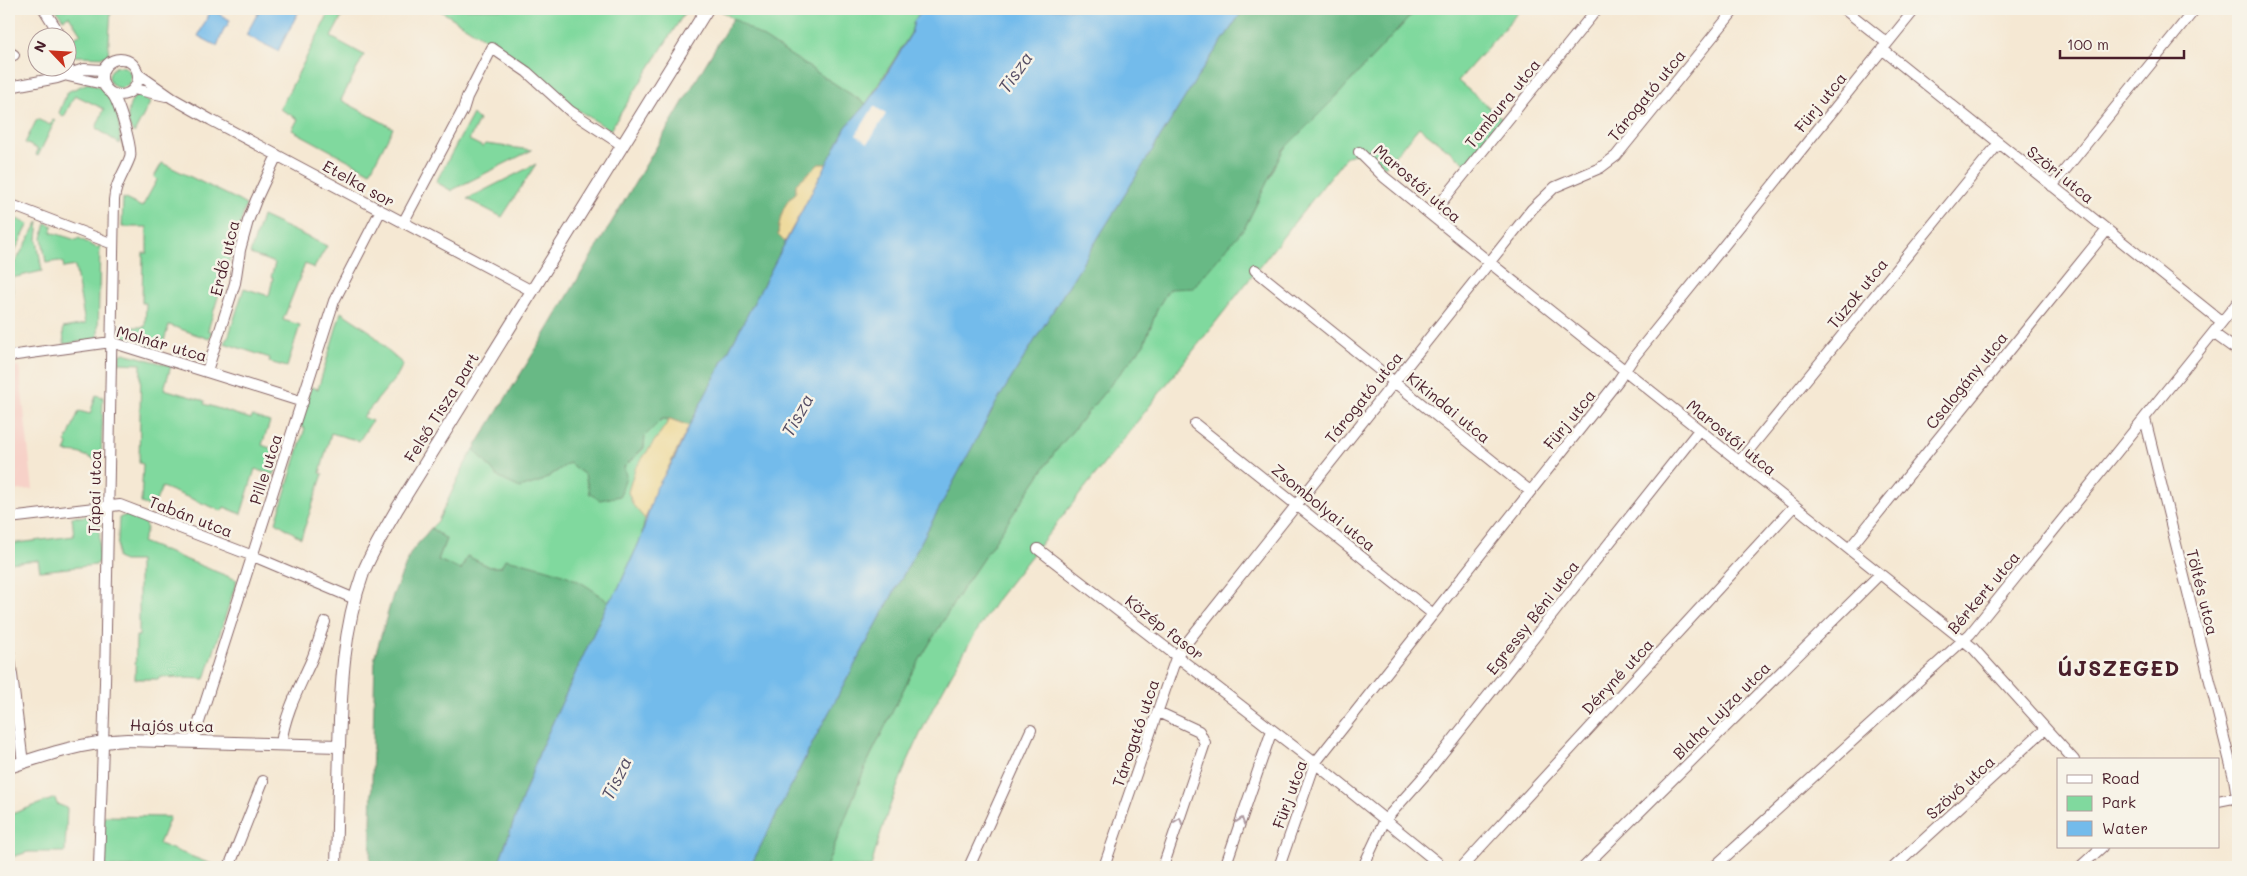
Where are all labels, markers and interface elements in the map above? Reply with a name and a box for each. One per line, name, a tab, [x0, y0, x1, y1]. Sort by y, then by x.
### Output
north arrow	[28, 28, 78, 78]
scale bar	[2060, 28, 2183, 60]
text: 100 m	[2067, 34, 2109, 54]
text: N	[29, 37, 51, 55]
street label: Tárogató utca	[1602, 45, 1690, 145]
water label: Tisza	[992, 46, 1038, 98]
street label: Tambura utca	[1460, 54, 1544, 152]
street label: Fürj utca	[1789, 68, 1851, 136]
street label: Marostői utca	[1370, 139, 1466, 227]
street label: Szöri utca	[2023, 140, 2099, 208]
street label: Etelka sor	[319, 155, 399, 211]
street label: Erdő utca	[204, 218, 244, 298]
street label: Túzok utca	[1822, 253, 1892, 333]
street label: Molnár utca	[114, 320, 210, 366]
street label: Csalogány utca	[1920, 327, 2012, 433]
street label: Tárogató utca	[1319, 347, 1407, 447]
street label: Felső Tisza part	[399, 348, 483, 466]
street label: Kikindai utca	[1403, 367, 1495, 447]
street label: Fürj utca	[1538, 385, 1600, 453]
water label: Tisza	[775, 389, 819, 441]
street label: Marostői utca	[1683, 394, 1781, 480]
street label: Pille utca	[244, 431, 286, 507]
street label: Tápai utca	[83, 450, 105, 534]
street label: Zsombolyai utca	[1268, 459, 1380, 555]
street label: Tabán utca	[146, 490, 236, 542]
street label: Bérkert utca	[1942, 546, 2024, 638]
street label: Töltés utca	[2182, 547, 2224, 637]
street label: Egressy Béni utca	[1481, 556, 1583, 678]
street label: Közép fasor	[1121, 590, 1209, 664]
street label: Déryné utca	[1576, 634, 1658, 718]
district label: ÚJSZEGED	[2058, 654, 2180, 681]
street label: Blaha Lujza utca	[1668, 657, 1774, 763]
street label: Tárogató utca	[1107, 676, 1163, 790]
street label: Hajós utca	[130, 714, 214, 736]
street label: Szövő utca	[1921, 751, 1999, 823]
water label: Tisza	[595, 752, 637, 804]
street label: Fürj utca	[1267, 757, 1311, 831]
legend	[2057, 758, 2220, 848]
text: Road	[2102, 768, 2139, 788]
text: Park	[2102, 792, 2136, 812]
one-way arrow	[1173, 817, 1183, 826]
one-way arrow	[1235, 817, 1245, 826]
text: Water	[2102, 818, 2148, 838]

